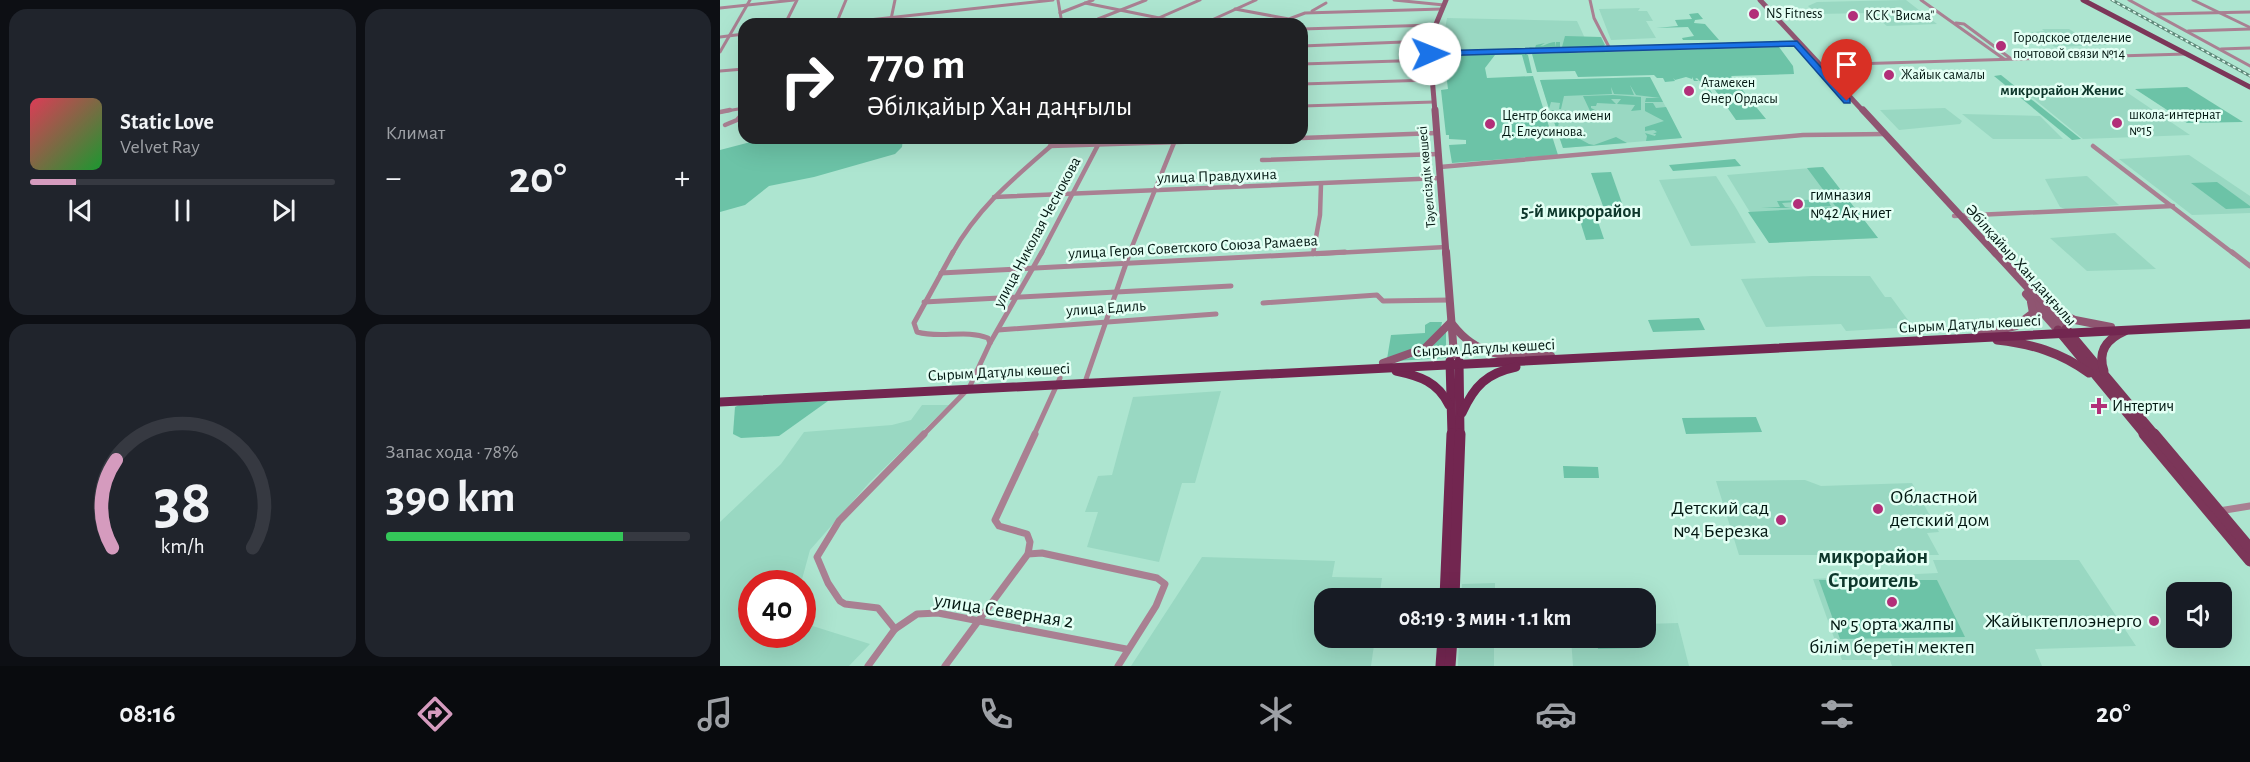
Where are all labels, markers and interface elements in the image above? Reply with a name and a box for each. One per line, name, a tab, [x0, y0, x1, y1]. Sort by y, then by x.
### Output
marker: NS Fitness	[1747, 7, 1761, 21]
place label: NS Fitness	[1766, 7, 1822, 21]
marker: КСК "Висма"	[1846, 9, 1860, 23]
place label: КСК "Висма"	[1865, 9, 1934, 23]
position arrow	[1398, 22, 1462, 86]
place label: Городское отделение почтовой связи №14	[2013, 31, 2131, 61]
pin	[1821, 39, 1872, 101]
marker: Городское отделение почтовой связи №14	[1994, 39, 2008, 53]
icon: right	[768, 42, 846, 120]
text: 770 m	[867, 44, 965, 86]
icon: arrive	[1830, 48, 1863, 81]
marker: Жайык самалы	[1882, 68, 1896, 82]
place label: Жайык самалы	[1901, 68, 1985, 82]
place label: Атамекен Өнер Ордасы	[1701, 76, 1778, 106]
district label: микрорайон Женис	[2000, 83, 2124, 98]
marker: Атамекен Өнер Ордасы	[1682, 84, 1696, 98]
text: Әбілқайыр Хан даңғылы	[867, 93, 1132, 120]
place label: школа-интернат №15	[2129, 108, 2221, 138]
place label: Центр бокса имени Д. Елеусинова.	[1502, 109, 1611, 139]
text: Static Love	[120, 111, 214, 133]
marker: школа-интернат №15	[2110, 116, 2124, 130]
marker: Центр бокса имени Д. Елеусинова.	[1483, 117, 1497, 131]
text: Климат	[386, 123, 445, 143]
street label: Тәуелсіздік көшесі	[1416, 125, 1438, 229]
text: Velvet Ray	[120, 137, 200, 157]
street label: улица Николая Чеснокова	[990, 154, 1084, 311]
text: 20°	[509, 156, 567, 201]
text: −	[386, 162, 401, 195]
text: +	[674, 162, 690, 195]
street label: улица Правдухина	[1156, 166, 1277, 187]
place label: гимназия №42 Ақ ниет	[1810, 187, 1892, 221]
icon: previous	[64, 194, 97, 227]
icon: pause	[166, 194, 199, 227]
icon: next	[267, 194, 300, 227]
marker: гимназия №42 Ақ ниет	[1791, 197, 1805, 211]
street label: Әбілқайыр Хан даңғылы	[1962, 201, 2080, 329]
district label: 5-й микрорайон	[1521, 203, 1641, 221]
street label: улица Героя Советского Союза Рамаева	[1067, 232, 1318, 263]
street label: улица Едиль	[1065, 297, 1147, 320]
street label: Сырым Датұлы көшесі	[1898, 312, 2042, 336]
street label: Сырым Датұлы көшесі	[1412, 336, 1556, 360]
street label: Сырым Датұлы көшесі	[927, 360, 1071, 384]
marker: Интертич	[2090, 397, 2108, 415]
place label: Интертич	[2112, 398, 2174, 414]
text: Запас хода · 78%	[386, 442, 518, 462]
text: 38	[153, 472, 211, 534]
text: 390 km	[386, 475, 515, 520]
place label: Областной детский дом	[1890, 487, 1990, 530]
place label: Детский сад №4 Березка	[1671, 498, 1769, 541]
marker: Областной детский дом	[1871, 502, 1885, 516]
marker: Детский сад №4 Березка	[1774, 513, 1788, 527]
text: km/h	[160, 536, 204, 557]
district label: микрорайон Строитель	[1818, 546, 1928, 591]
speed limit sign: 40	[738, 570, 816, 648]
map controls	[2166, 582, 2232, 648]
button: sound	[2166, 582, 2232, 648]
street label: улица Северная 2	[932, 590, 1075, 632]
marker: № 5 орта жалпы білім беретін мектеп	[1885, 595, 1899, 609]
text: 08:19 · 3 мин · 1.1 km	[1399, 607, 1571, 629]
place label: Жайыктеплоэнерго	[1985, 611, 2142, 631]
place label: № 5 орта жалпы білім беретін мектеп	[1809, 614, 1975, 657]
marker: Жайыктеплоэнерго	[2147, 614, 2161, 628]
icon: directions	[414, 693, 456, 735]
icon: music	[694, 693, 736, 735]
icon: phone	[975, 693, 1017, 735]
icon: climate	[1255, 693, 1297, 735]
icon: car	[1535, 693, 1577, 735]
icon: filters	[1816, 693, 1858, 735]
text: 08:16	[119, 700, 176, 727]
text: 20°	[2096, 700, 2131, 727]

